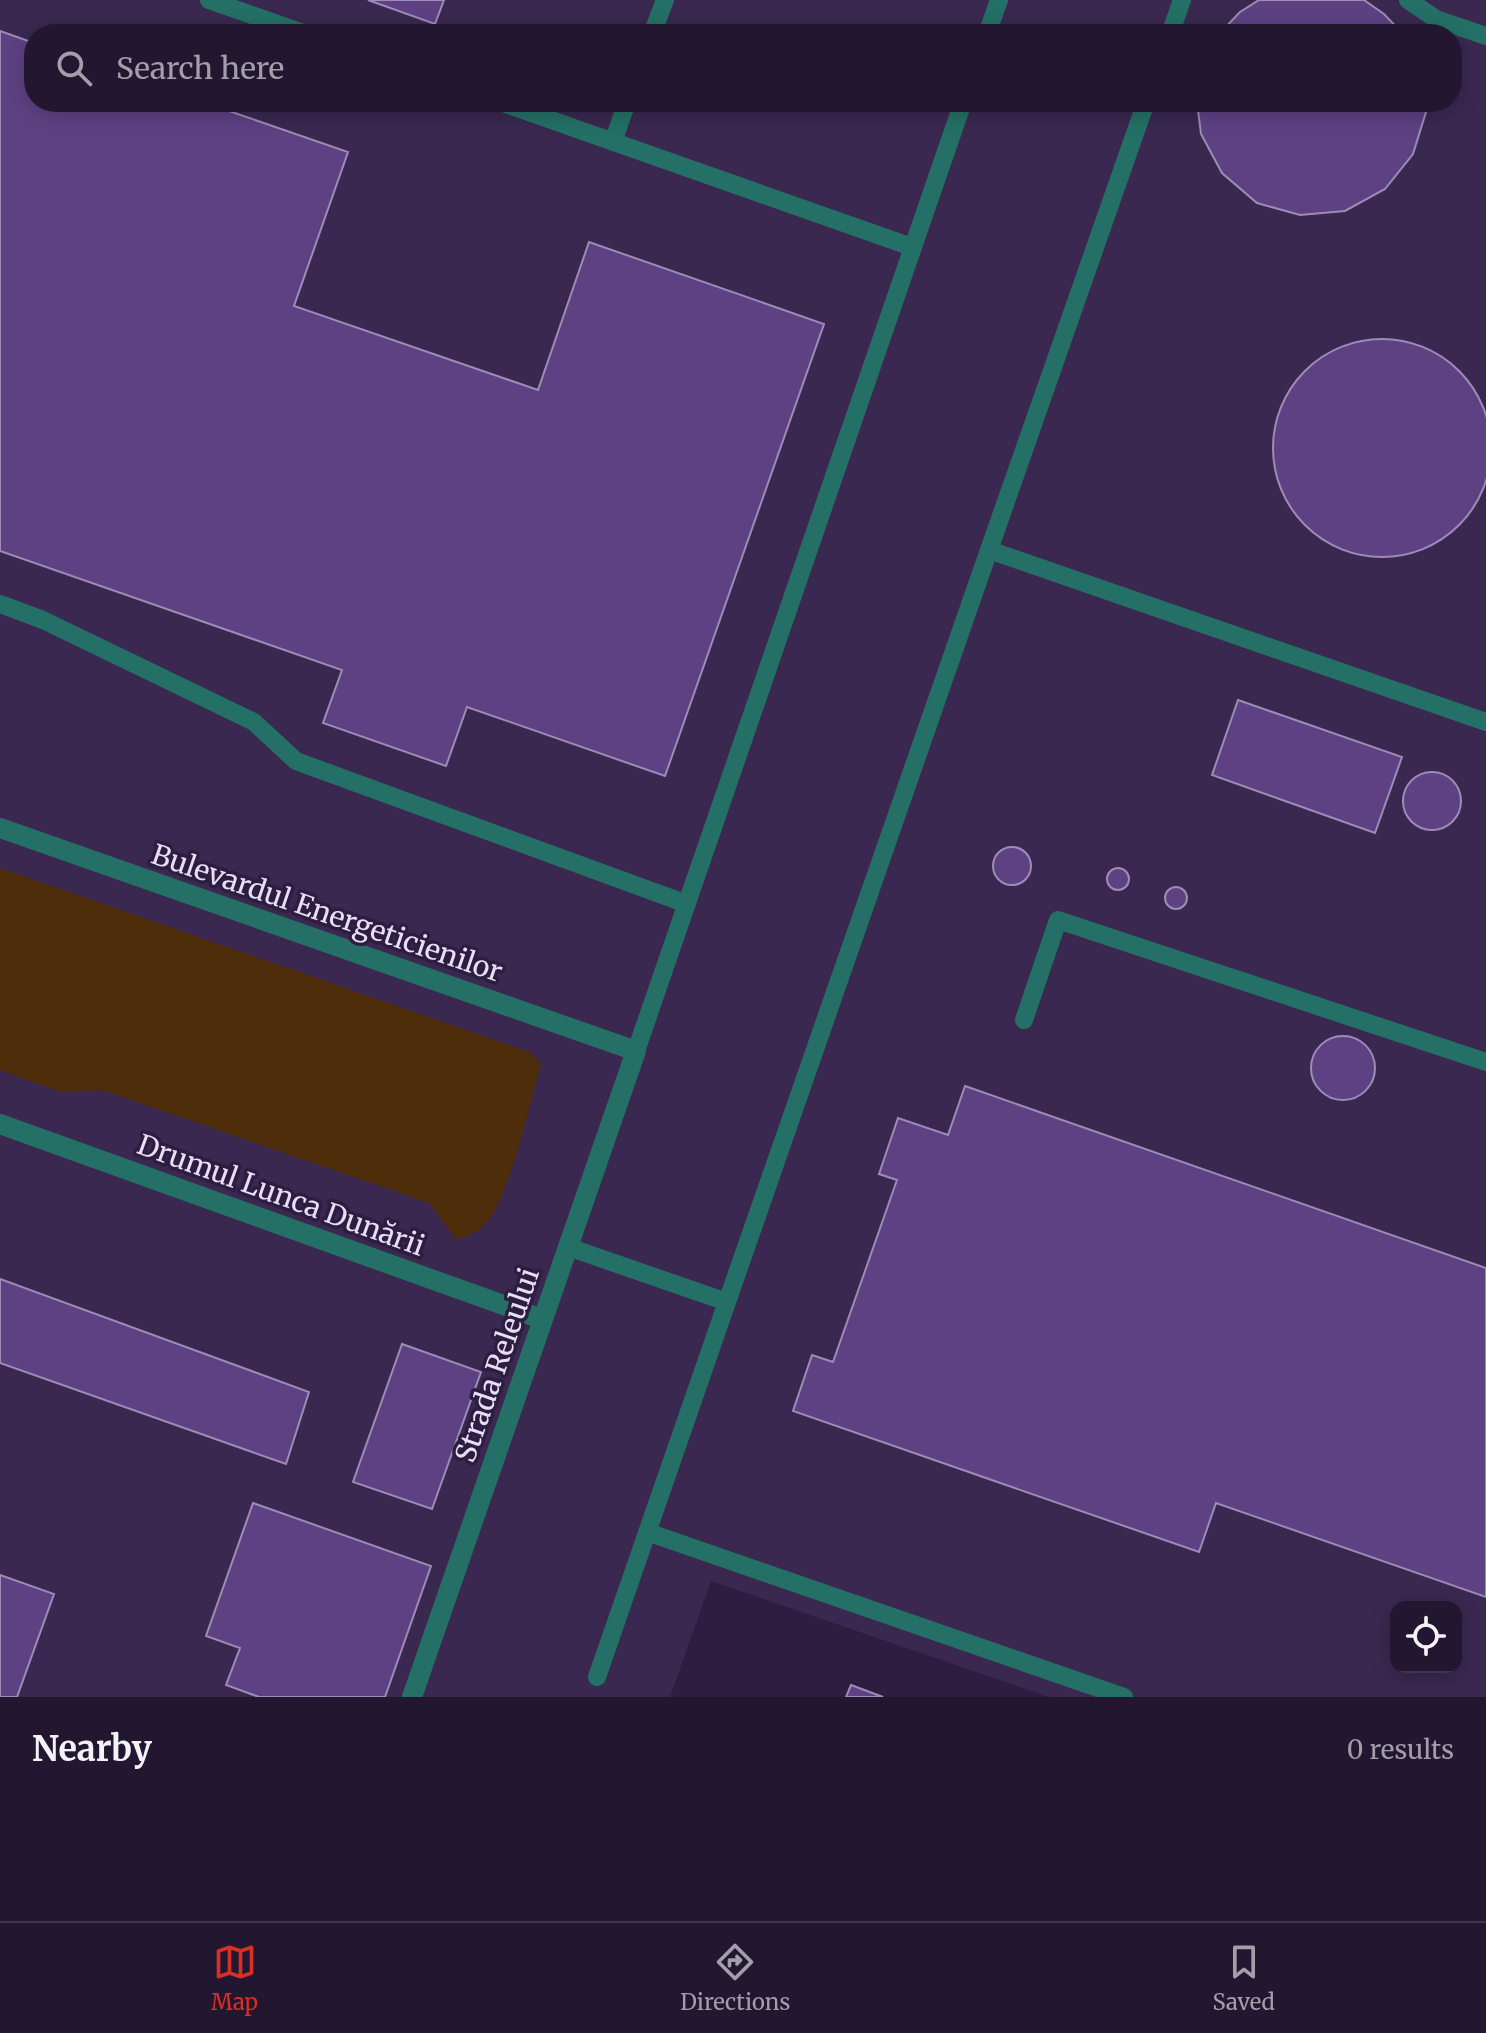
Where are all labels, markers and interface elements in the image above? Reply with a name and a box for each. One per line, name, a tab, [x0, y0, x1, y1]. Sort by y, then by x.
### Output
search box	[24, 24, 1462, 112]
icon: search	[52, 46, 96, 90]
text: Search here	[116, 49, 284, 87]
street label: Bulevardul Energeticienilor	[147, 836, 507, 990]
street label: Drumul Lunca Dunării	[132, 1126, 430, 1264]
street label: Strada Releului	[447, 1263, 547, 1467]
map controls	[1390, 1601, 1462, 1673]
button: locate	[1390, 1601, 1462, 1673]
text: Nearby	[32, 1728, 152, 1770]
text: 0 results	[1347, 1733, 1454, 1766]
tab: Map	[211, 1940, 258, 2016]
tab: Directions	[680, 1940, 790, 2016]
tab: Saved	[1213, 1940, 1275, 2016]

